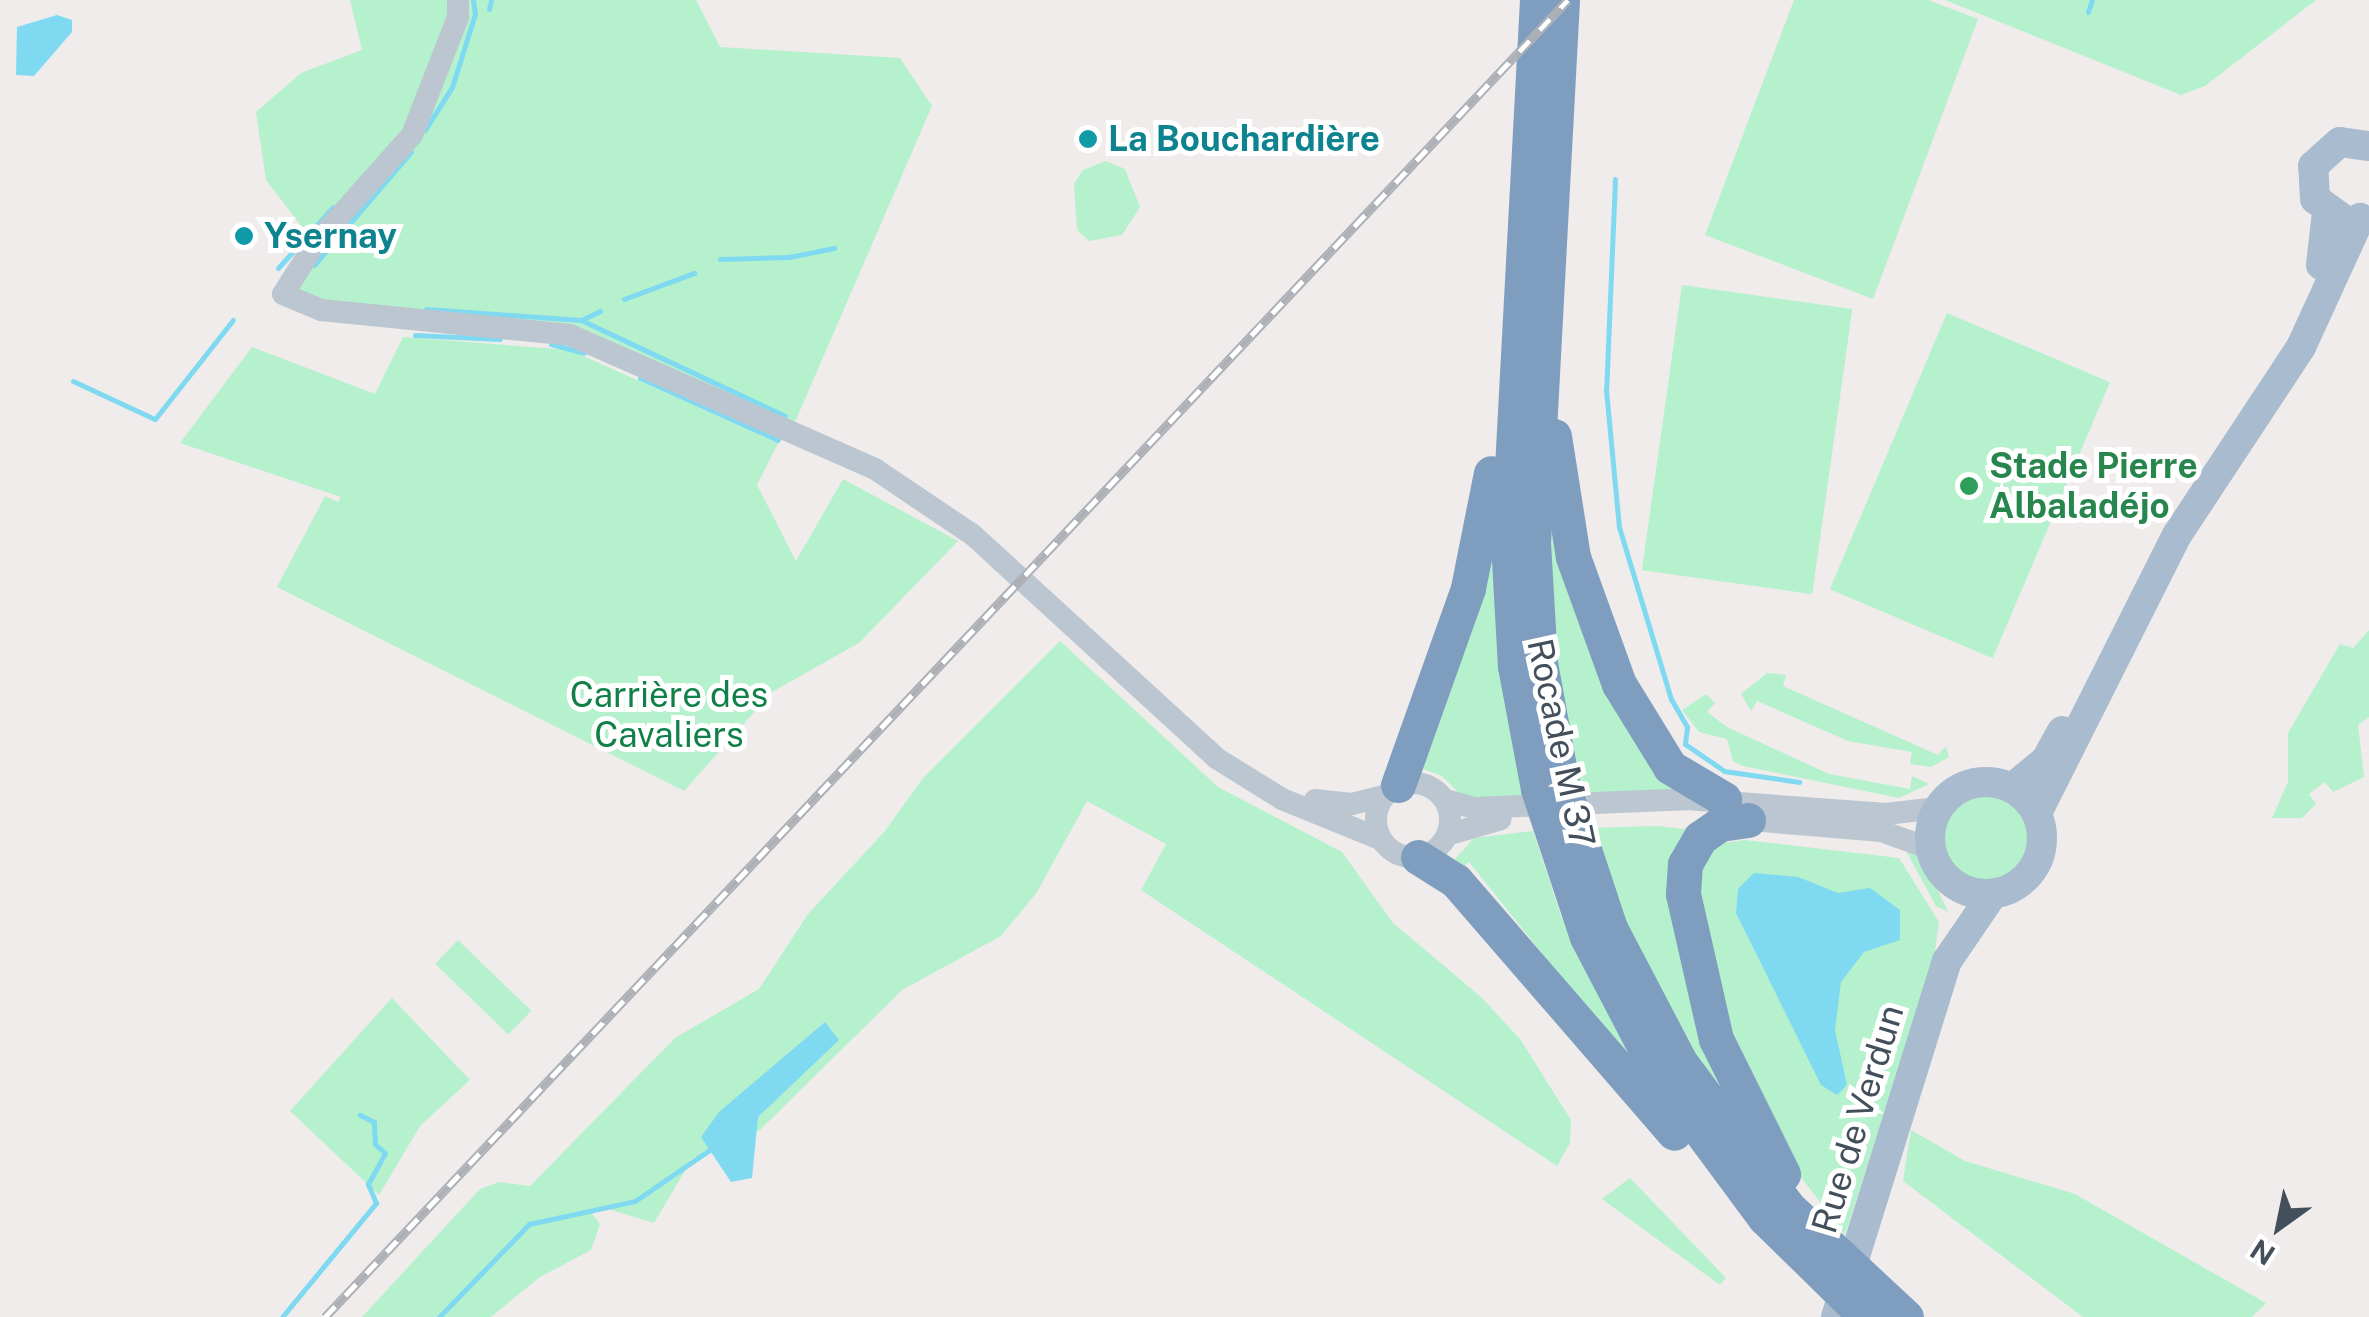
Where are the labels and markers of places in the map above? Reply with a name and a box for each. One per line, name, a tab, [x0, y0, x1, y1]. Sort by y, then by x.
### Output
place label: La Bouchardière	[1108, 118, 1380, 160]
marker: La Bouchardière	[1077, 128, 1099, 150]
place label: Ysernay	[264, 215, 397, 257]
marker: Ysernay	[233, 225, 255, 247]
place label: Stade Pierre Albaladéjo	[1989, 445, 2198, 527]
marker: Stade Pierre Albaladéjo	[1958, 475, 1980, 497]

